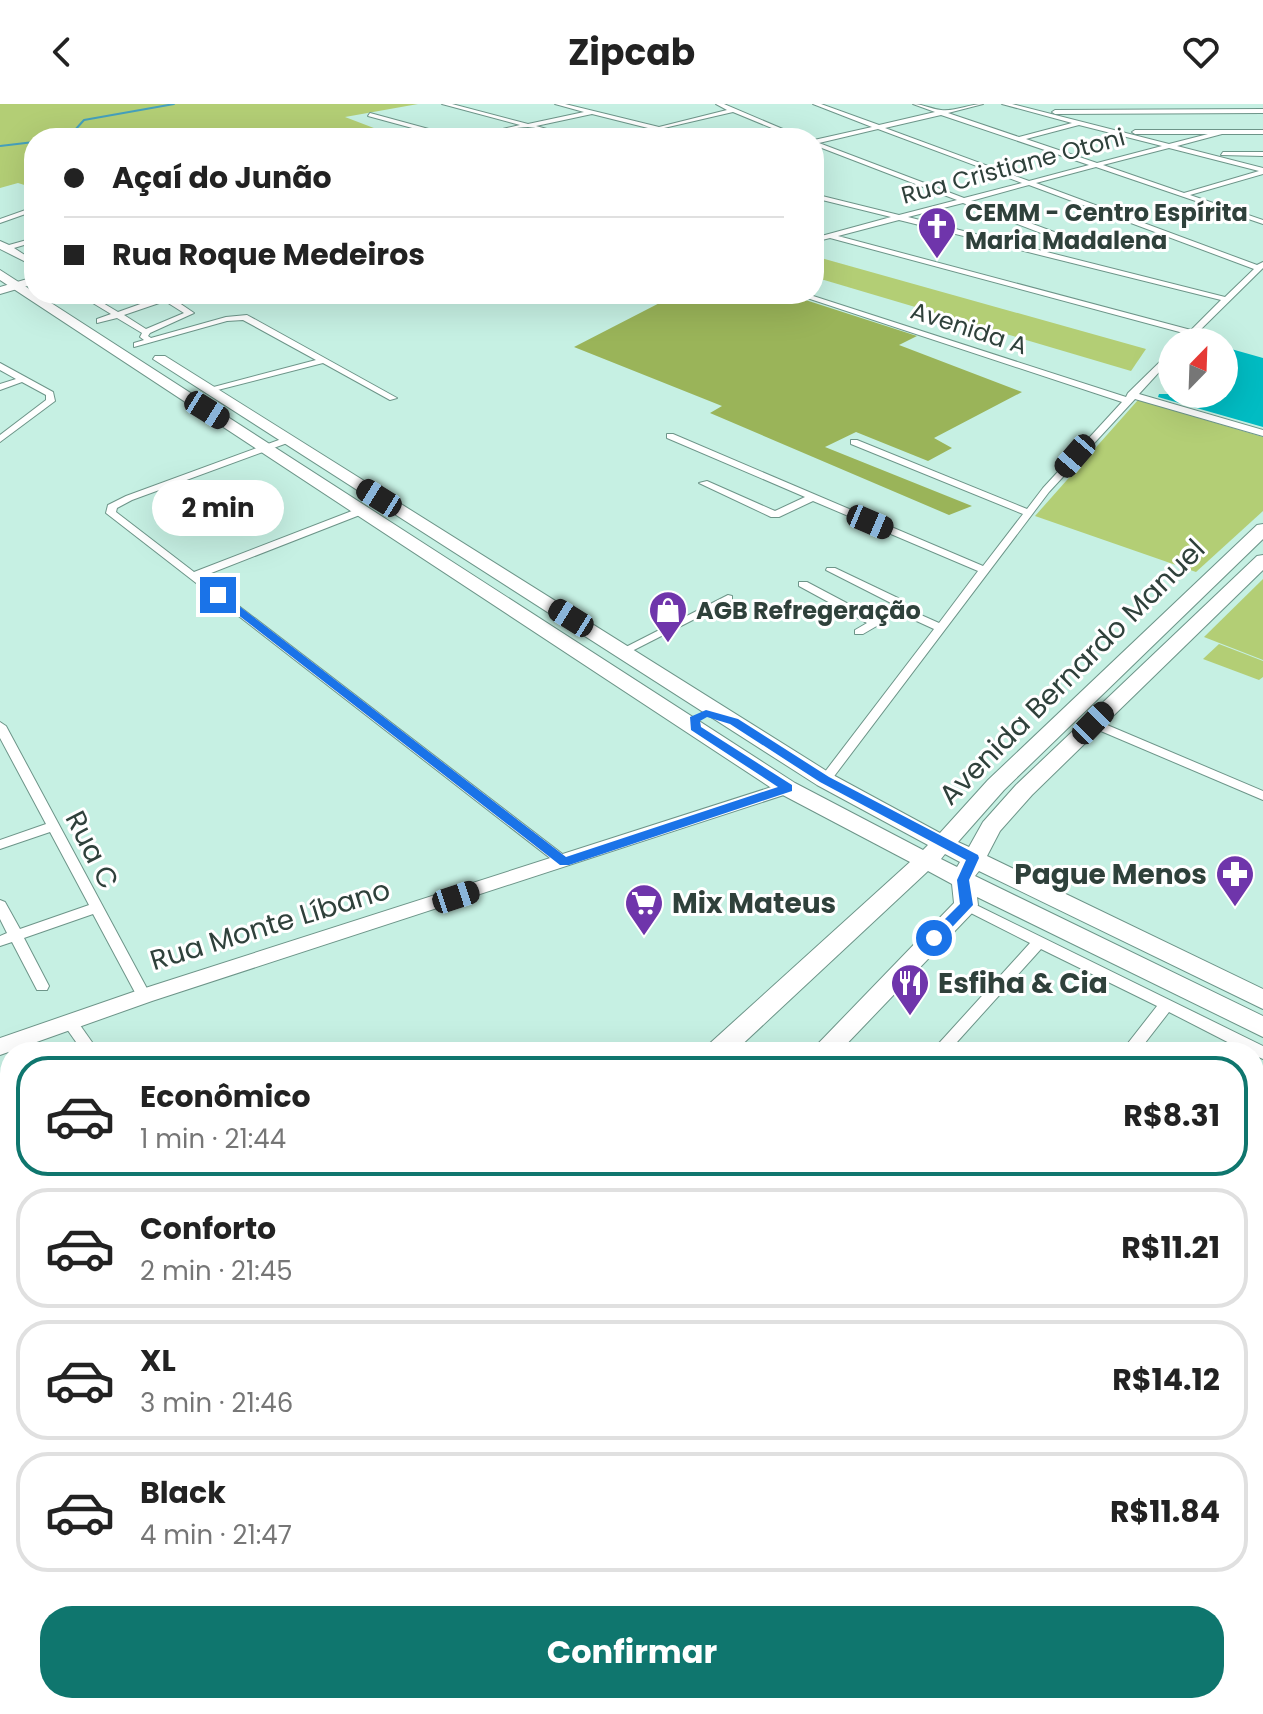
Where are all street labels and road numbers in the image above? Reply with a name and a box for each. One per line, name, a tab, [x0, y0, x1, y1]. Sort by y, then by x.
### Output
street label: Rua Cristiane Otoni	[898, 120, 1128, 212]
street label: Avenida A	[906, 294, 1032, 362]
street label: Avenida Bernardo Manuel	[930, 530, 1214, 814]
street label: Rua C	[56, 804, 128, 896]
street label: Rua Monte Líbano	[145, 870, 395, 980]

